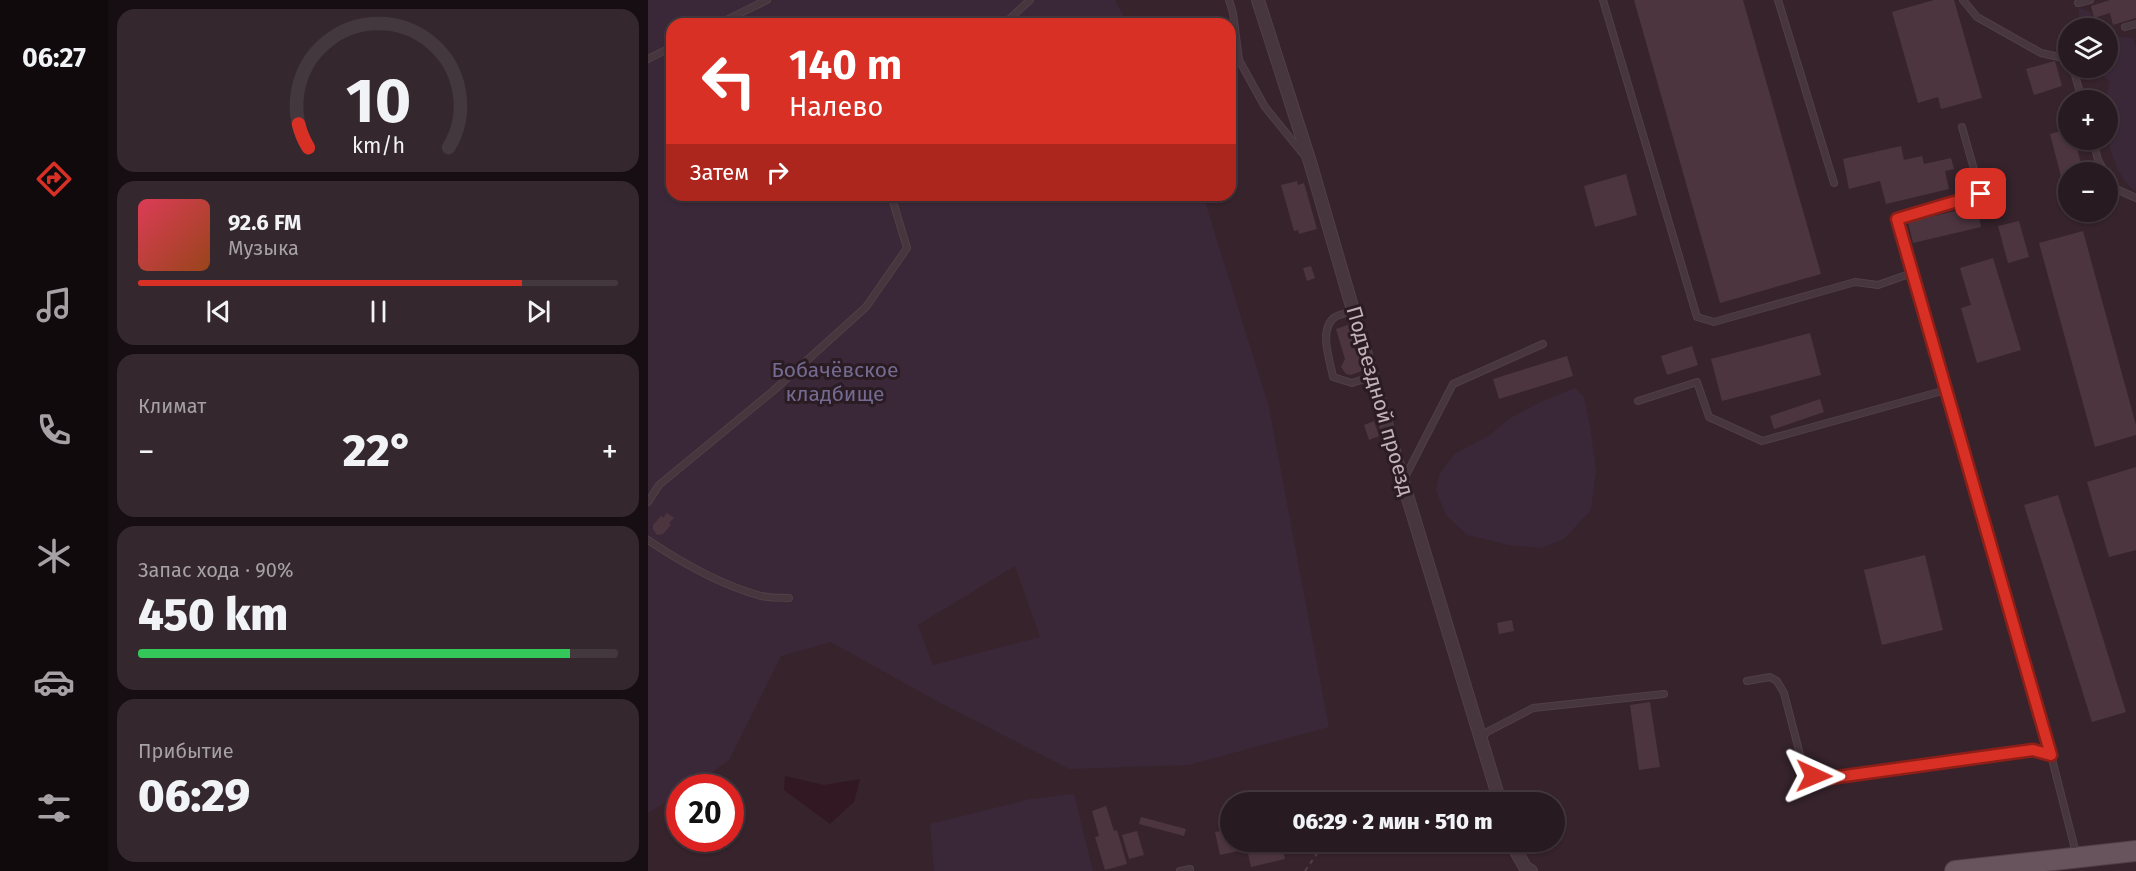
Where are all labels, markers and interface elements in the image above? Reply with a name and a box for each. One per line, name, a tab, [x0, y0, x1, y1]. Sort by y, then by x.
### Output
map controls	[2058, 18, 2118, 222]
button: layers	[2058, 18, 2118, 78]
text: 140 m	[789, 40, 902, 90]
text: 06:27	[22, 42, 86, 74]
icon: left	[690, 42, 768, 120]
text: 10	[345, 64, 411, 139]
button: +	[2058, 90, 2118, 150]
text: Налево	[789, 91, 883, 123]
text: km/h	[351, 133, 405, 159]
icon: right	[761, 156, 794, 189]
icon: directions	[33, 158, 75, 200]
text: Затем	[690, 159, 749, 186]
button: −	[2058, 162, 2118, 222]
pin	[1955, 168, 2006, 219]
icon: arrive	[1964, 177, 1997, 210]
text: 92.6 FM	[228, 209, 301, 236]
text: Музыка	[228, 236, 299, 260]
icon: music	[33, 284, 75, 326]
icon: previous	[202, 295, 235, 328]
icon: pause	[362, 295, 395, 328]
icon: next	[522, 295, 555, 328]
street label: Подъездной проезд	[1340, 303, 1420, 499]
park label: Бобачёвское кладбище	[771, 357, 899, 407]
text: Климат	[138, 394, 206, 418]
icon: phone	[33, 409, 75, 451]
text: 22°	[343, 424, 413, 478]
text: −	[138, 432, 155, 472]
text: +	[602, 432, 618, 472]
icon: climate	[33, 535, 75, 577]
text: Запас хода · 90%	[138, 558, 293, 582]
text: 450 km	[138, 588, 288, 642]
icon: car	[33, 661, 75, 703]
text: Прибытие	[138, 739, 234, 763]
position arrow	[1782, 744, 1846, 808]
text: 06:29	[138, 769, 250, 823]
speed limit sign: 20	[666, 774, 744, 852]
icon: filters	[33, 787, 75, 829]
text: 06:29 · 2 мин · 510 m	[1292, 808, 1493, 835]

